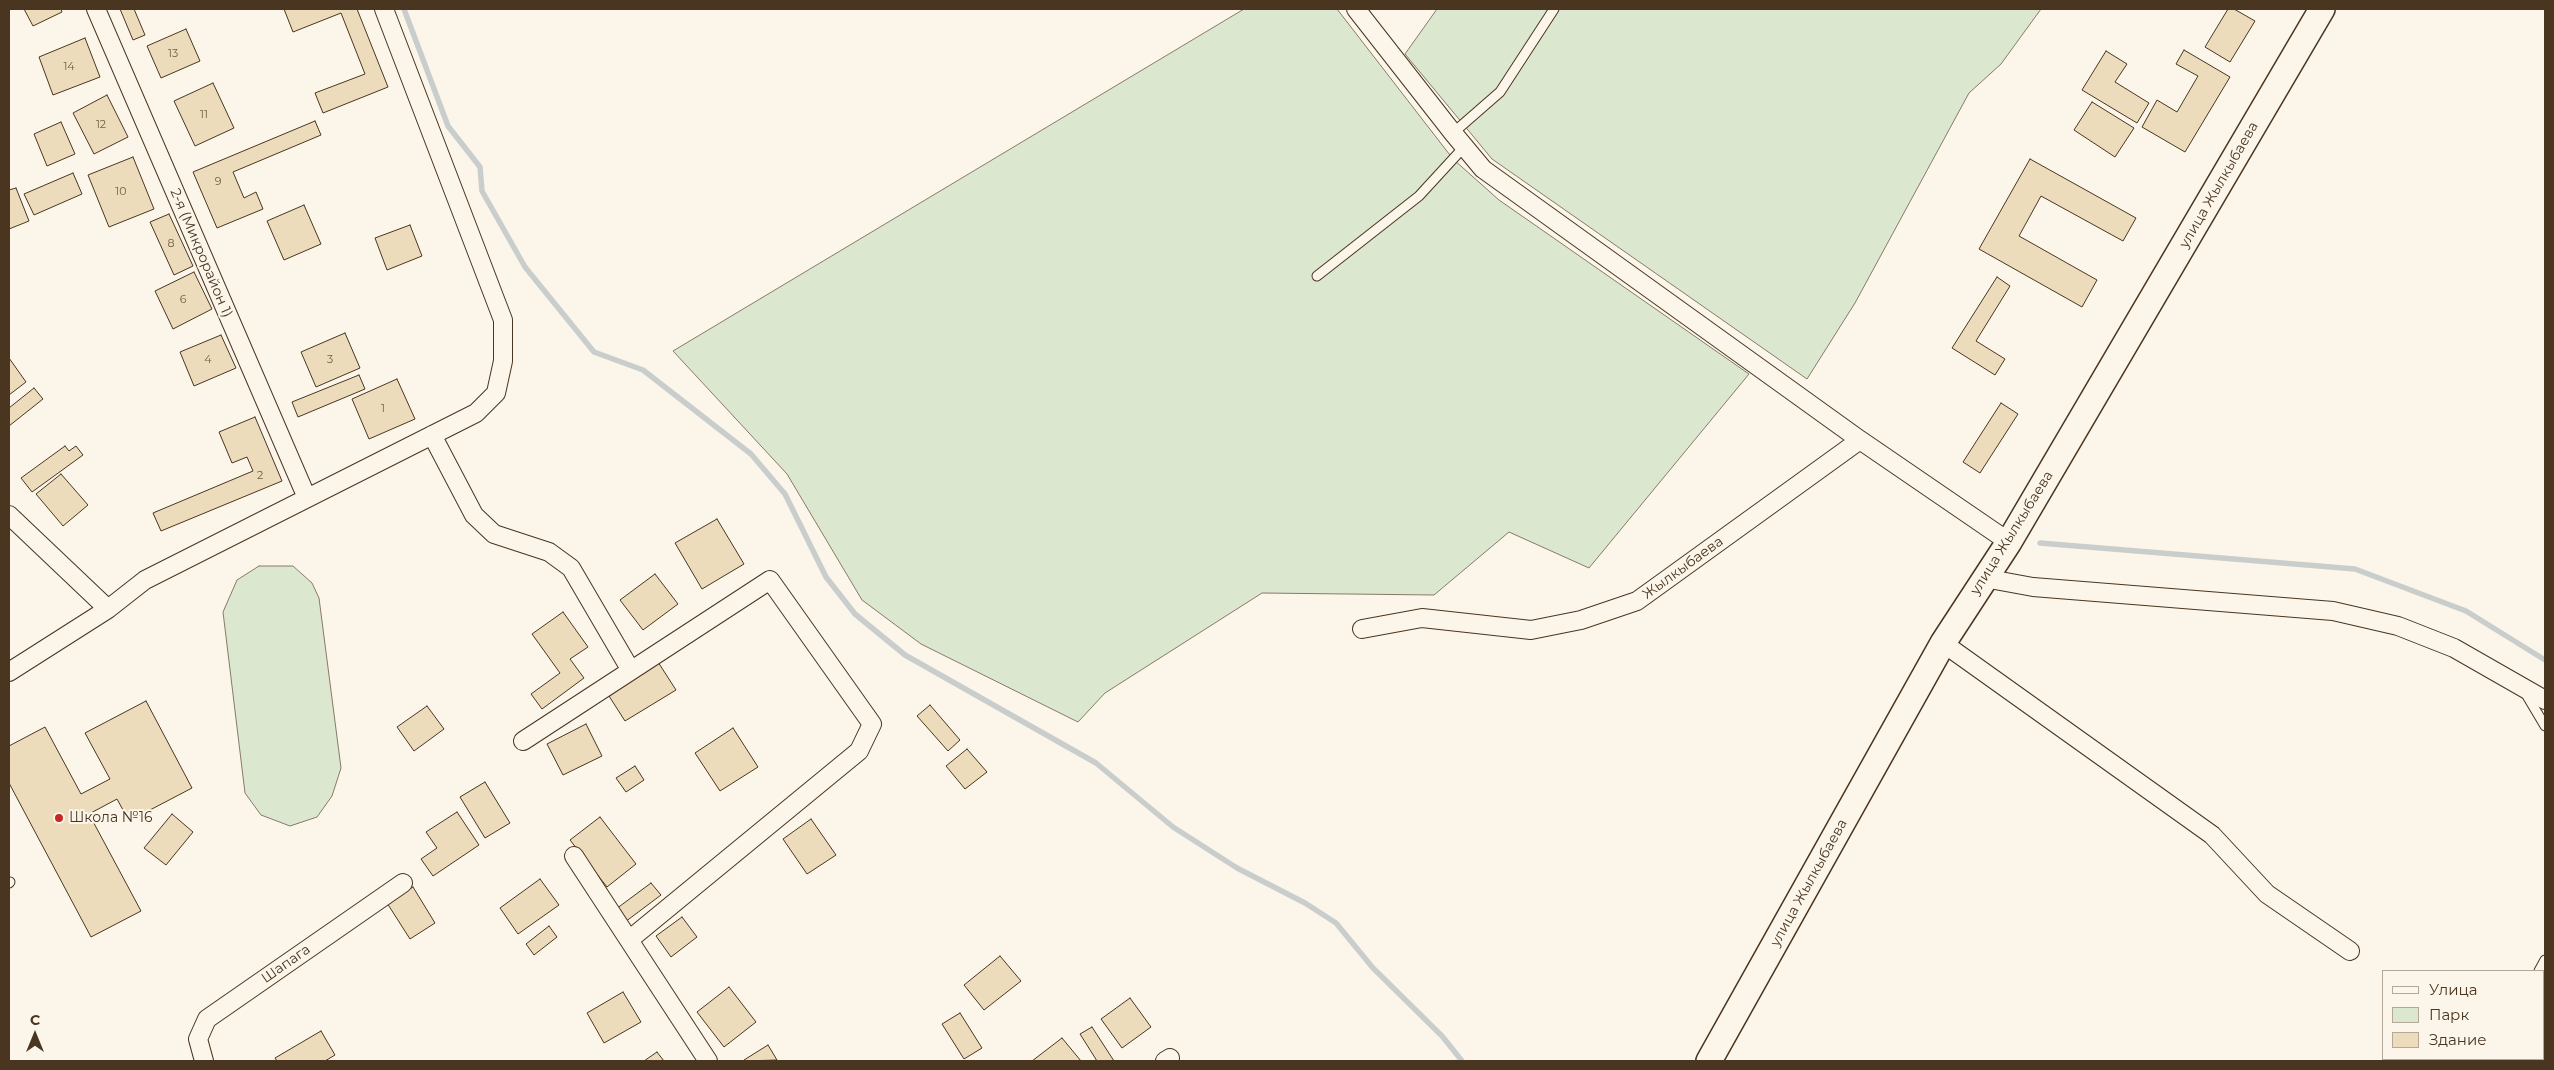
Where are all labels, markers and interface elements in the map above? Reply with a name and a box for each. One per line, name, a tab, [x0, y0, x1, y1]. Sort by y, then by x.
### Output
house number: 13	[168, 47, 178, 61]
house number: 14	[63, 60, 75, 74]
house number: 11	[200, 108, 208, 122]
house number: 12	[96, 118, 106, 132]
street label: улица Жылкыбаева	[2176, 119, 2262, 251]
house number: 9	[215, 175, 221, 189]
house number: 10	[115, 185, 127, 199]
street label: 2-я (Микрорайон 1)	[166, 186, 236, 320]
house number: 8	[167, 237, 175, 251]
house number: 6	[180, 293, 186, 307]
house number: 4	[204, 353, 212, 367]
house number: 3	[327, 353, 333, 367]
house number: 1	[381, 402, 385, 416]
street label: улица Жылкыбаева	[1967, 468, 2057, 598]
house number: 2	[257, 469, 263, 483]
street label: Жылкыбаева	[1639, 533, 1727, 603]
place label: Школа №16	[69, 810, 153, 826]
marker: Школа №16	[53, 812, 65, 824]
street label: улица Жылкыбаева	[1767, 816, 1851, 950]
street label: Шапага	[258, 941, 314, 987]
legend	[2382, 970, 2544, 1060]
text: Улица	[2429, 980, 2477, 999]
text: Парк	[2429, 1005, 2469, 1024]
north arrow	[10, 1010, 60, 1060]
text: С	[30, 1011, 40, 1029]
text: Здание	[2429, 1030, 2487, 1049]

